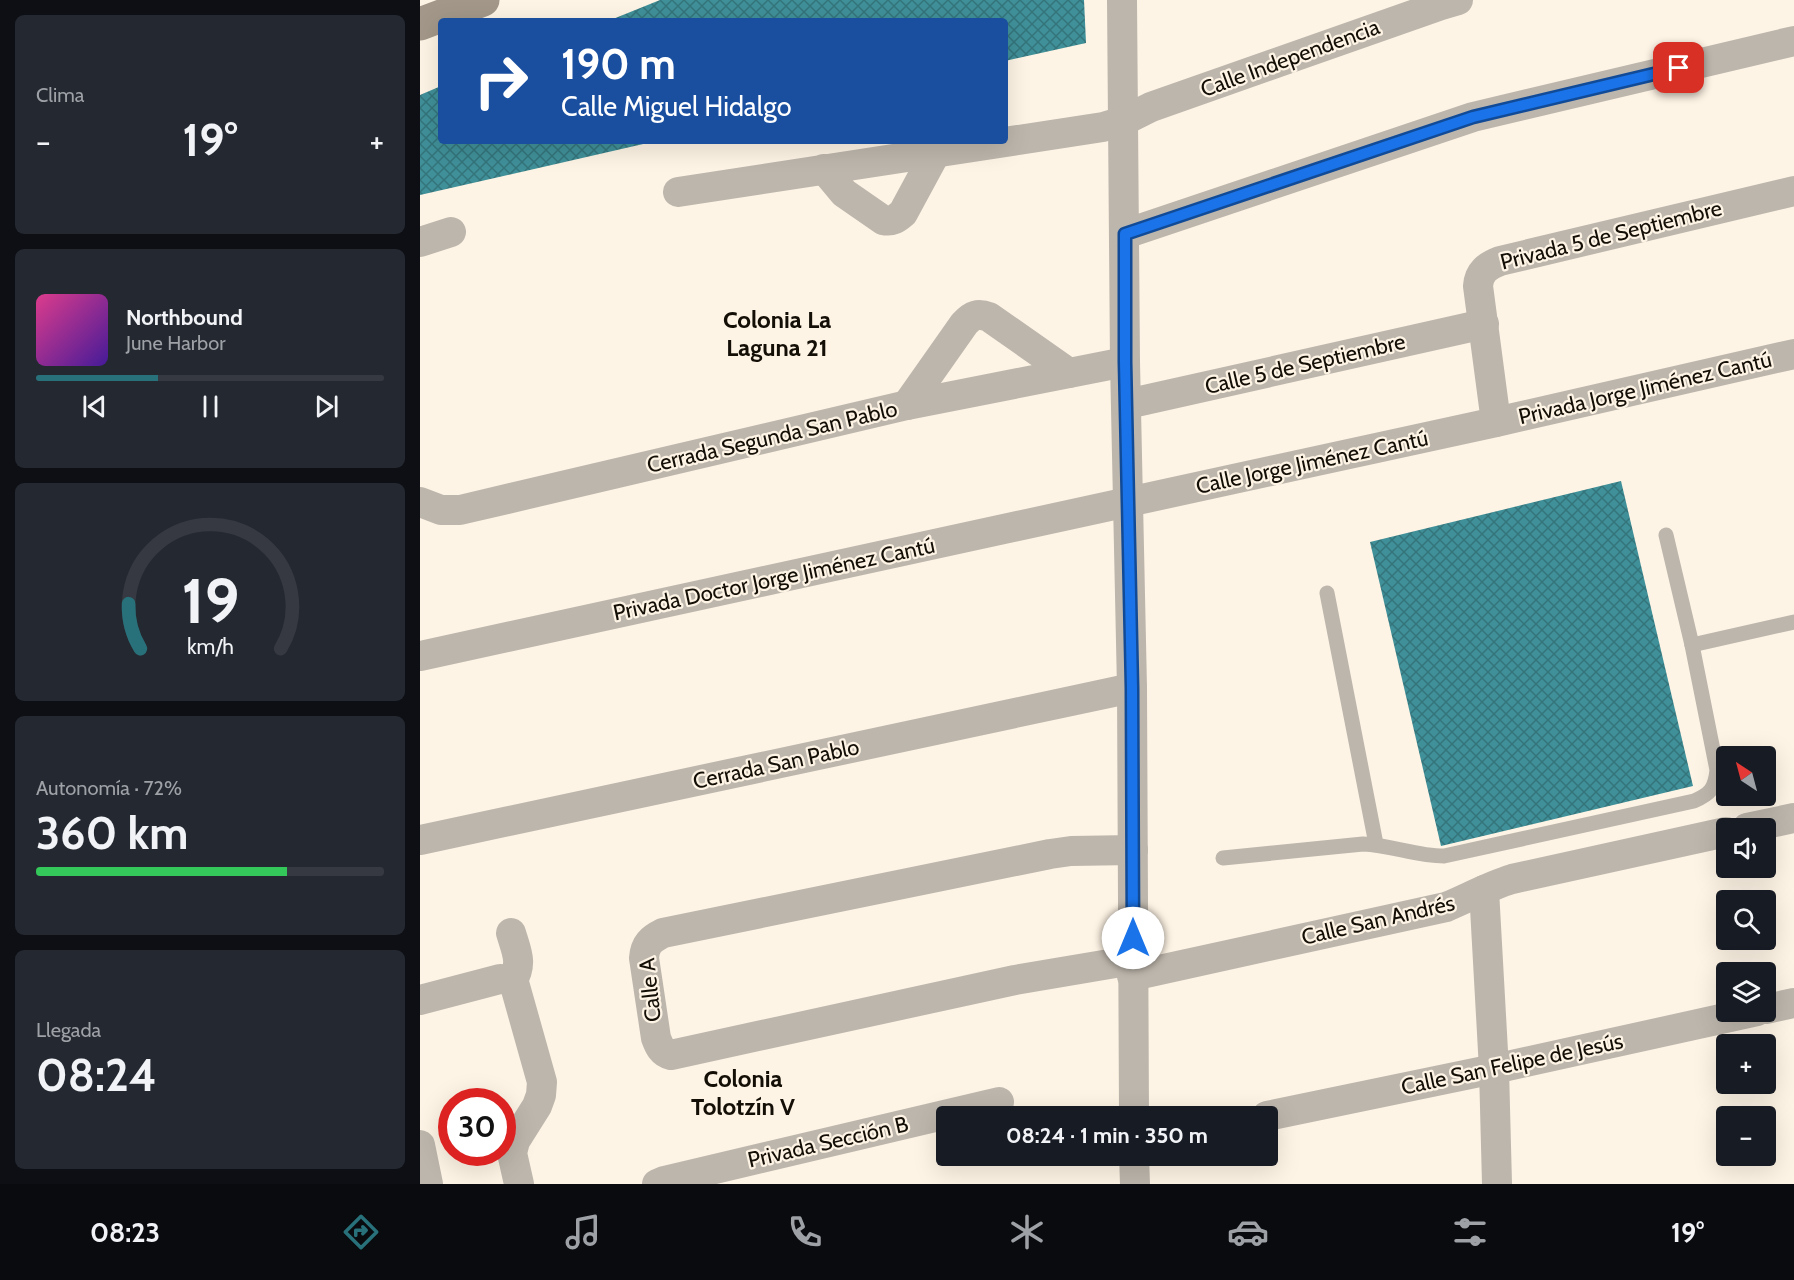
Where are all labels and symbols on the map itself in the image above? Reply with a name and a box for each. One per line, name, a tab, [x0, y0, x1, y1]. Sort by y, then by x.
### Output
street label: Calle Independencia	[1197, 13, 1384, 103]
pin	[1653, 42, 1704, 93]
street label: Privada 5 de Septiembre	[1497, 194, 1725, 276]
district label: Colonia La Laguna 21	[723, 305, 831, 362]
street label: Calle 5 de Septiembre	[1202, 328, 1408, 400]
street label: Privada Jorge Jiménez Cantú	[1516, 346, 1774, 430]
street label: Cerrada Segunda San Pablo	[644, 395, 900, 479]
street label: Calle Jorge Jiménez Cantú	[1193, 424, 1431, 500]
street label: Privada Doctor Jorge Jiménez Cantú	[611, 532, 937, 626]
street label: Cerrada San Pablo	[690, 733, 862, 795]
north arrow	[1716, 746, 1776, 806]
street label: Calle San Andrés	[1299, 889, 1457, 951]
position arrow	[1101, 906, 1165, 970]
street label: Calle A	[633, 956, 667, 1023]
street label: Calle San Felipe de Jesús	[1399, 1027, 1625, 1101]
district label: Colonia Tolotzín V	[691, 1064, 795, 1121]
speed limit sign: 30	[438, 1088, 516, 1166]
street label: Privada Sección B	[745, 1110, 911, 1174]

